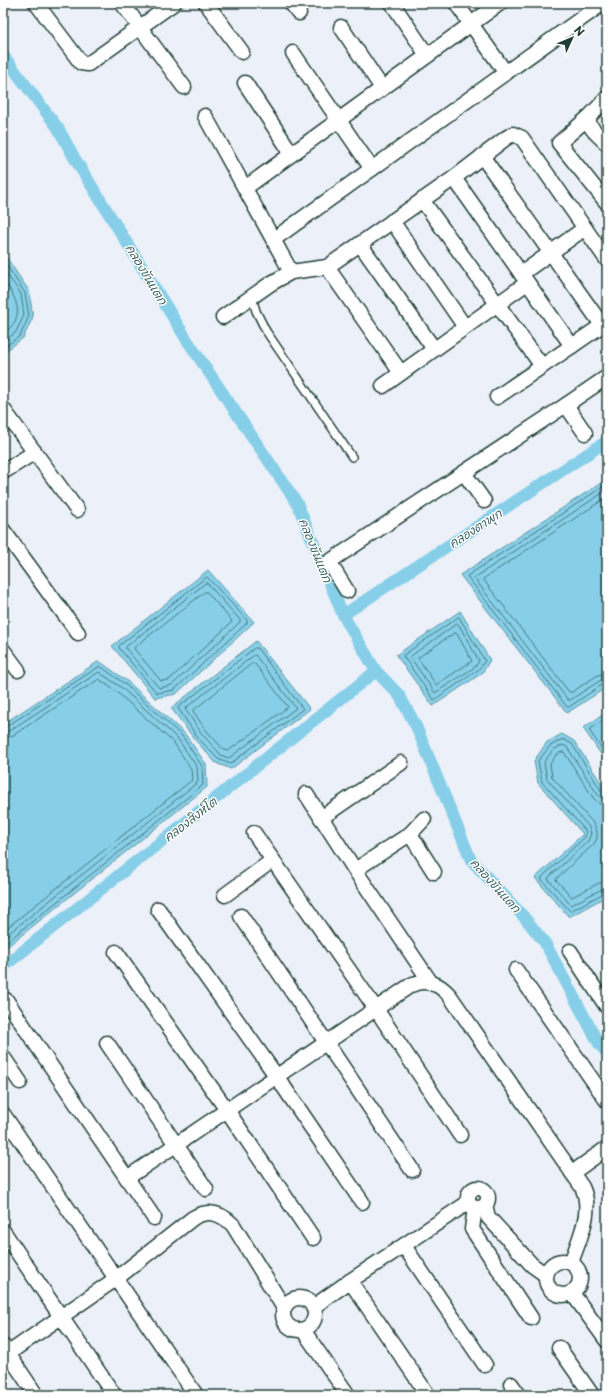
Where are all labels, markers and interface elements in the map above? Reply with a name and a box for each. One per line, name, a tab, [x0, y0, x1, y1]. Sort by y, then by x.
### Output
north arrow	[552, 18, 592, 58]
text: N	[570, 22, 589, 40]
water label: คลองขันแตก	[122, 240, 173, 309]
water label: คลองตาพุก	[445, 503, 507, 553]
water label: คลองขันแตก	[295, 515, 338, 586]
water label: คลองสิงห์โต	[160, 792, 221, 845]
water label: คลองขันแตก	[467, 854, 526, 917]

